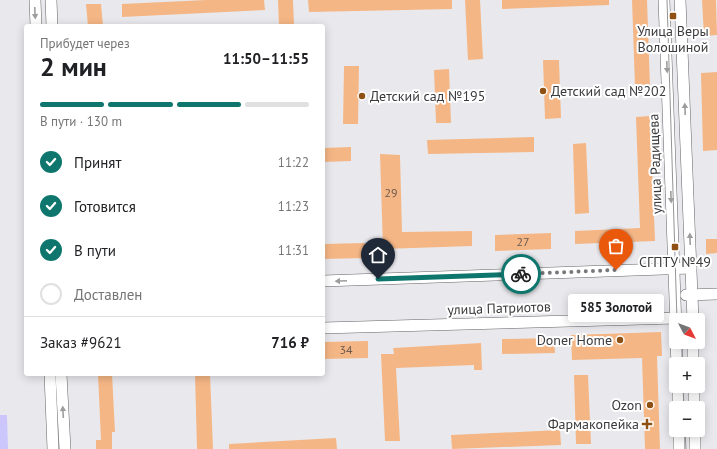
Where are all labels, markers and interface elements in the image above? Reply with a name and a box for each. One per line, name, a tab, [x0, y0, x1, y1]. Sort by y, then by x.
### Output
one-way arrow	[32, 7, 39, 19]
marker: Улица Веры Волошиной	[668, 11, 678, 21]
place label: Улица Веры Волошиной	[637, 22, 709, 56]
text: Прибудет через	[40, 35, 130, 52]
text: 11:50–11:55	[223, 49, 309, 68]
text: 2 мин	[40, 50, 107, 83]
one-way arrow	[664, 61, 670, 74]
place label: Детский сад №202	[551, 82, 666, 100]
marker: Детский сад №202	[538, 86, 548, 96]
place label: Детский сад №195	[370, 87, 485, 105]
marker: Детский сад №195	[357, 91, 367, 101]
one-way arrow	[682, 102, 688, 115]
text: В пути · 130 m	[40, 113, 122, 130]
street label: улица Радищева	[644, 113, 666, 215]
icon: check	[40, 151, 62, 173]
text: Принят	[74, 153, 121, 172]
text: 11:22	[278, 154, 309, 171]
house number: 29	[384, 185, 398, 200]
one-way arrow	[668, 191, 675, 203]
icon: check	[40, 195, 62, 217]
text: Готовится	[74, 197, 136, 216]
text: 11:23	[278, 198, 309, 215]
pin	[599, 229, 633, 270]
one-way arrow	[687, 232, 693, 245]
house number: 27	[516, 234, 530, 249]
icon: bag	[605, 235, 627, 257]
pin	[361, 238, 395, 279]
icon: check	[40, 239, 62, 261]
text: В пути	[74, 241, 116, 260]
text: 11:31	[278, 242, 309, 259]
marker: СГПТУ №49	[670, 242, 680, 252]
icon: home	[367, 244, 389, 266]
place label: СГПТУ №49	[639, 253, 711, 271]
courier	[501, 254, 541, 294]
icon: bike	[510, 263, 532, 285]
one-way arrow	[334, 278, 347, 284]
text: Доставлен	[74, 285, 142, 304]
callout: 585 Золотой	[568, 294, 664, 322]
street label: улица Патриотов	[447, 297, 551, 319]
text: 585 Золотой	[580, 299, 652, 316]
north arrow	[669, 313, 705, 349]
map controls	[669, 313, 705, 437]
place label: Doner Home	[537, 331, 612, 349]
text: Заказ #9621	[40, 333, 122, 352]
text: 716 ₽	[271, 333, 309, 352]
marker: Doner Home	[615, 335, 625, 345]
house number: 34	[339, 342, 353, 357]
button: +	[669, 357, 705, 393]
place label: Ozon	[612, 396, 642, 414]
marker: Ozon	[645, 400, 655, 410]
button: −	[669, 401, 705, 437]
one-way arrow	[60, 405, 67, 418]
place label: Фармакопейка	[548, 415, 639, 433]
marker: Фармакопейка	[642, 419, 652, 429]

